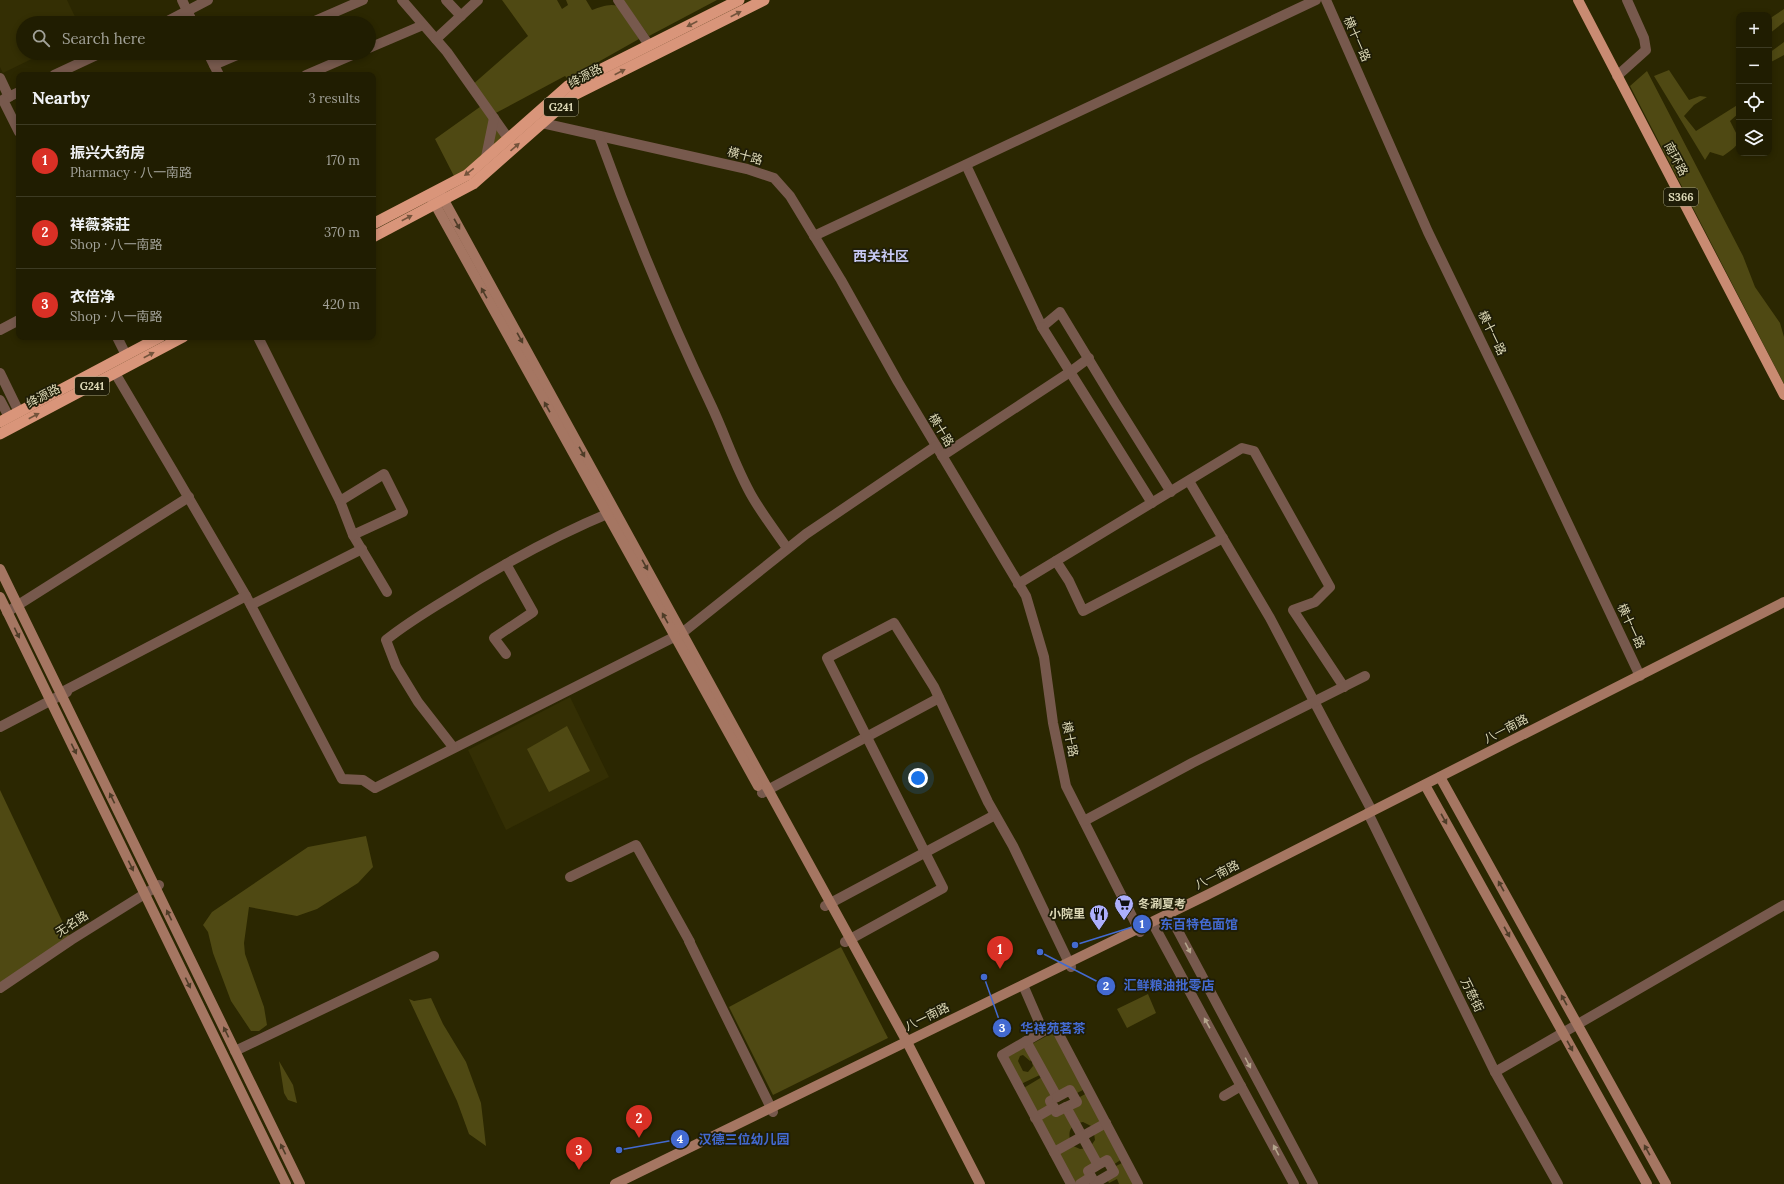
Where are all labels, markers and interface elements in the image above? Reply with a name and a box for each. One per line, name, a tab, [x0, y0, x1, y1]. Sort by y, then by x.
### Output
one-way arrow	[731, 11, 742, 17]
map controls	[1736, 12, 1772, 156]
button: +	[1736, 12, 1772, 48]
street label: 横十一路	[1341, 14, 1374, 64]
search box	[16, 16, 376, 60]
one-way arrow	[686, 21, 697, 27]
icon: search	[30, 27, 52, 49]
text: Search here	[62, 29, 145, 48]
button: −	[1736, 48, 1772, 84]
street label: 绛源路	[565, 60, 604, 91]
one-way arrow	[614, 69, 626, 75]
button: locate	[1736, 84, 1772, 120]
text: Nearby	[32, 87, 90, 109]
text: 3 results	[308, 90, 360, 107]
road number: G241	[544, 98, 578, 116]
button: layers	[1736, 120, 1772, 156]
street label: 南环路	[1661, 139, 1692, 178]
one-way arrow	[510, 142, 520, 151]
text: 振兴大药房	[70, 143, 145, 162]
street label: 横十路	[726, 144, 764, 167]
text: 1	[42, 152, 48, 169]
text: 170 m	[326, 152, 360, 169]
text: Pharmacy · 八一南路	[70, 164, 192, 181]
one-way arrow	[463, 168, 474, 176]
road number: S366	[1664, 188, 1698, 206]
text: 祥薇茶莊	[70, 215, 130, 234]
one-way arrow	[402, 215, 413, 222]
one-way arrow	[454, 218, 460, 230]
text: 2	[42, 224, 48, 241]
text: 370 m	[324, 224, 360, 241]
text: Shop · 八一南路	[70, 236, 163, 253]
district label: 西关社区	[853, 247, 909, 265]
text: 衣倍净	[70, 287, 115, 306]
one-way arrow	[480, 287, 487, 299]
text: 3	[41, 296, 49, 313]
text: 420 m	[323, 296, 360, 313]
text: Shop · 八一南路	[70, 308, 163, 325]
street label: 横十一路	[1475, 308, 1510, 358]
one-way arrow	[516, 332, 523, 343]
one-way arrow	[144, 352, 155, 358]
road number: G241	[75, 377, 109, 395]
street label: 绛源路	[23, 380, 62, 411]
one-way arrow	[544, 401, 550, 413]
street label: 横十路	[926, 410, 957, 449]
one-way arrow	[29, 412, 40, 419]
one-way arrow	[579, 446, 586, 457]
one-way arrow	[641, 560, 648, 571]
street label: 横十一路	[1615, 601, 1648, 651]
one-way arrow	[661, 612, 668, 624]
one-way arrow	[14, 627, 20, 638]
street label: 八一南路	[1481, 711, 1531, 746]
street label: 横十路	[1059, 720, 1082, 758]
one-way arrow	[71, 744, 77, 755]
your location	[908, 768, 928, 788]
one-way arrow	[109, 793, 115, 804]
one-way arrow	[1440, 813, 1447, 825]
street label: 八一南路	[1192, 857, 1242, 892]
one-way arrow	[128, 861, 134, 872]
one-way arrow	[1497, 880, 1504, 892]
supermarket icon: 冬涮夏考	[1113, 893, 1135, 921]
place label: 冬涮夏考	[1138, 896, 1186, 911]
restaurant icon: 小院里	[1088, 903, 1110, 931]
place label: 小院里	[1049, 906, 1085, 921]
street label: 无名路	[53, 907, 91, 940]
one-way arrow	[166, 909, 172, 921]
callout: 东百特色面馆	[1132, 912, 1246, 937]
text: 1	[1140, 916, 1145, 931]
text: 东百特色面馆	[1160, 916, 1238, 933]
one-way arrow	[1504, 926, 1510, 938]
pin: 1	[987, 936, 1013, 969]
one-way arrow	[1184, 942, 1191, 954]
callout: 汇鲜粮油批零店	[1096, 973, 1223, 998]
street label: 万慈街	[1458, 975, 1487, 1014]
one-way arrow	[185, 977, 191, 989]
text: 汇鲜粮油批零店	[1123, 977, 1215, 994]
text: 2	[1103, 978, 1109, 993]
one-way arrow	[1560, 994, 1567, 1005]
street label: 八一南路	[902, 999, 952, 1034]
callout: 华祥苑茗茶	[992, 1016, 1093, 1041]
one-way arrow	[1203, 1017, 1210, 1029]
text: 3	[999, 1020, 1006, 1035]
text: 华祥苑茗茶	[1020, 1020, 1086, 1037]
one-way arrow	[223, 1026, 229, 1038]
one-way arrow	[1567, 1040, 1574, 1052]
one-way arrow	[1245, 1057, 1252, 1069]
pin: 2	[626, 1105, 652, 1138]
callout: 汉德三位幼儿园	[670, 1127, 797, 1152]
text: 4	[677, 1131, 684, 1146]
text: 汉德三位幼儿园	[698, 1131, 790, 1148]
pin: 3	[566, 1137, 592, 1170]
one-way arrow	[280, 1143, 286, 1155]
one-way arrow	[1272, 1144, 1279, 1156]
one-way arrow	[1644, 1144, 1651, 1156]

